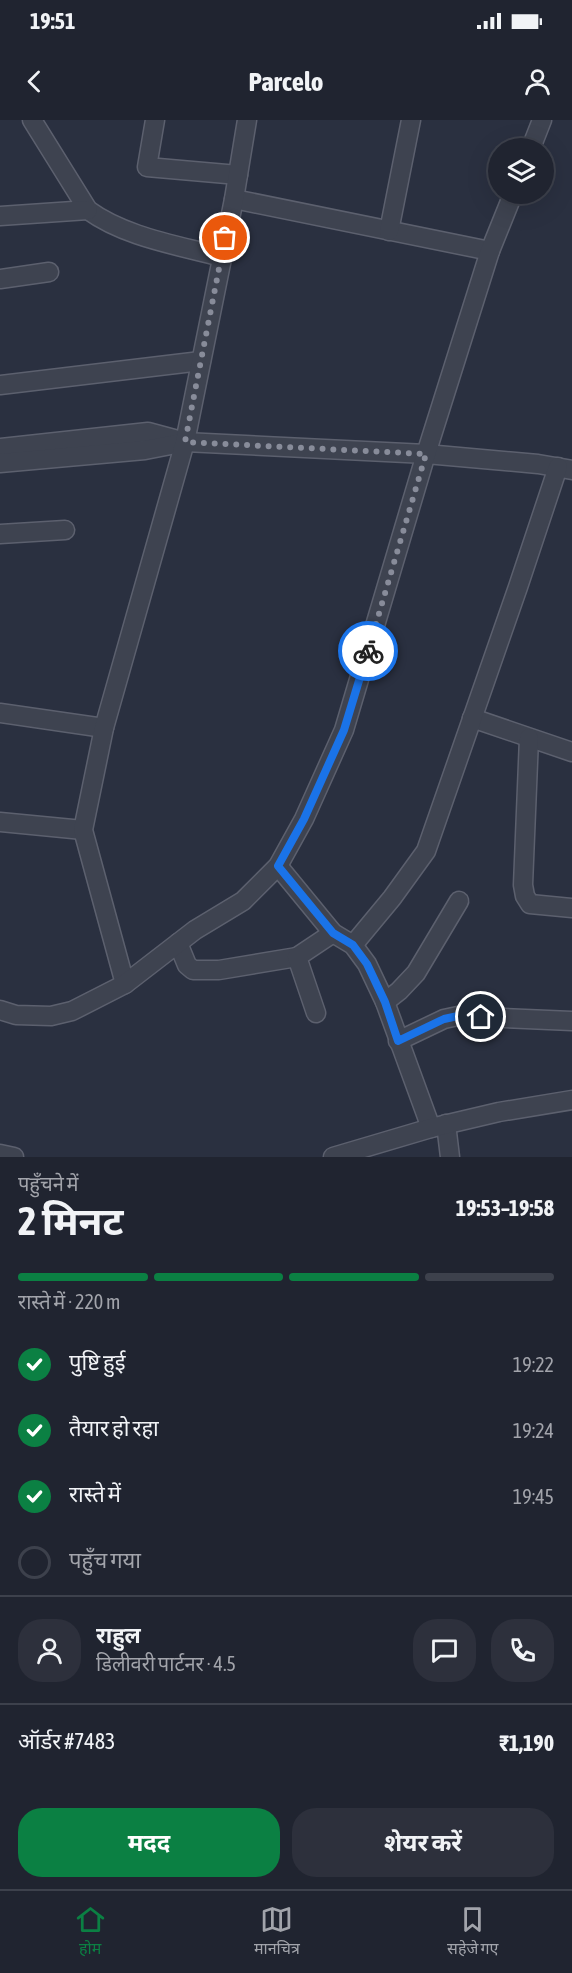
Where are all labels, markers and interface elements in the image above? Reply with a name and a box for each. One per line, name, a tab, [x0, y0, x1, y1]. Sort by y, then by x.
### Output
text: 19:51	[30, 8, 75, 34]
icon: back	[18, 65, 51, 98]
icon: person	[521, 65, 554, 98]
text: Parcelo	[248, 66, 324, 97]
map controls	[488, 138, 554, 204]
button: layers	[488, 138, 554, 204]
pin	[199, 212, 250, 263]
icon: bag	[208, 221, 241, 254]
courier	[338, 621, 398, 681]
icon: bike	[352, 635, 385, 668]
pin	[455, 991, 506, 1042]
icon: home	[464, 1000, 497, 1033]
text: पहुँचने में	[18, 1172, 78, 1195]
text: 19:53–19:58	[456, 1195, 554, 1221]
text: 2 मिनट	[18, 1199, 124, 1243]
text: रास्ते में · 220 m	[18, 1290, 120, 1313]
icon: check	[18, 1348, 51, 1381]
text: पुष्टि हुई	[69, 1349, 126, 1375]
text: 19:22	[513, 1353, 554, 1376]
icon: check	[18, 1414, 51, 1447]
text: तैयार हो रहा	[69, 1415, 159, 1441]
text: 19:24	[513, 1419, 554, 1442]
icon: check	[18, 1480, 51, 1513]
text: रास्ते में	[69, 1481, 121, 1507]
text: 19:45	[513, 1485, 554, 1508]
text: पहुँच गया	[69, 1547, 141, 1573]
button: person	[18, 1619, 81, 1682]
button: chat	[413, 1619, 476, 1682]
button: phone	[491, 1619, 554, 1682]
text: राहुल	[96, 1622, 141, 1648]
text: डिलीवरी पार्टनर · 4.5	[96, 1652, 236, 1675]
text: ऑर्डर #7483	[18, 1728, 115, 1754]
text: ₹1,190	[499, 1730, 554, 1756]
button: मदद	[18, 1808, 280, 1877]
button: शेयर करें	[292, 1808, 554, 1877]
tab: होम	[74, 1903, 107, 1961]
tab: मानचित्र	[254, 1903, 300, 1961]
tab: सहेजे गए	[447, 1903, 498, 1961]

